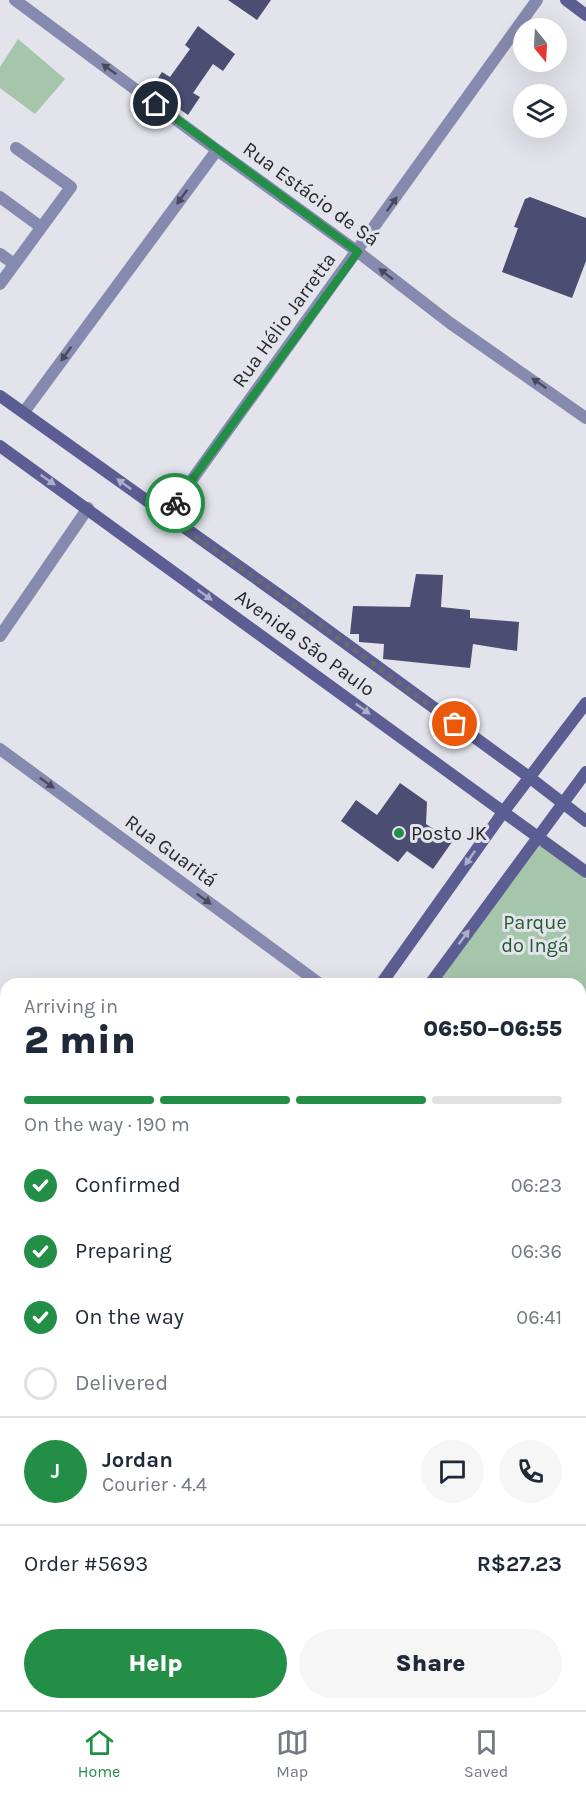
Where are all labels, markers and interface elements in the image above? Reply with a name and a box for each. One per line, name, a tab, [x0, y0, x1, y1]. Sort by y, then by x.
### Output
north arrow	[513, 18, 567, 72]
map controls	[513, 18, 567, 138]
one-way arrow	[101, 63, 117, 75]
pin	[130, 78, 181, 129]
button: layers	[513, 84, 567, 138]
icon: home	[139, 87, 172, 120]
street label: Rua Estácio de Sá	[239, 137, 383, 251]
one-way arrow	[176, 189, 188, 205]
one-way arrow	[386, 197, 398, 213]
street label: Rua Hélio Jarretta	[227, 248, 341, 392]
one-way arrow	[379, 268, 394, 280]
one-way arrow	[61, 347, 73, 362]
one-way arrow	[531, 377, 547, 389]
courier	[145, 473, 205, 533]
one-way arrow	[39, 474, 55, 486]
one-way arrow	[116, 479, 131, 491]
icon: bike	[159, 487, 192, 520]
street label: Avenida São Paulo	[231, 585, 379, 701]
one-way arrow	[198, 588, 213, 600]
pin	[429, 698, 480, 749]
one-way arrow	[355, 703, 371, 715]
icon: bag	[438, 707, 471, 740]
one-way arrow	[40, 777, 55, 789]
street label: Rua Guaritá	[121, 810, 221, 892]
place label: Posto JK	[411, 822, 487, 845]
marker: Posto JK	[392, 826, 406, 840]
one-way arrow	[464, 850, 476, 866]
one-way arrow	[196, 893, 212, 905]
park label: Parque do Ingá	[501, 911, 569, 957]
one-way arrow	[458, 929, 470, 945]
text: Arriving in	[24, 995, 118, 1018]
text: 06:50–06:55	[423, 1016, 562, 1042]
text: 2 min	[24, 1017, 136, 1063]
text: On the way · 190 m	[24, 1113, 190, 1136]
icon: check	[24, 1169, 57, 1202]
text: Confirmed	[75, 1172, 181, 1198]
text: 06:23	[511, 1174, 562, 1197]
icon: check	[24, 1235, 57, 1268]
text: Preparing	[75, 1238, 172, 1264]
text: 06:36	[511, 1240, 562, 1263]
icon: check	[24, 1301, 57, 1334]
text: On the way	[75, 1304, 184, 1330]
text: 06:41	[516, 1306, 562, 1329]
text: Delivered	[75, 1370, 168, 1396]
button: chat	[421, 1440, 484, 1503]
button: phone	[499, 1440, 562, 1503]
text: Jordan	[102, 1447, 173, 1473]
text: J	[51, 1458, 60, 1484]
text: Courier · 4.4	[102, 1473, 207, 1496]
text: Order #5693	[24, 1551, 148, 1577]
text: R$27.23	[477, 1551, 562, 1577]
button: Help	[24, 1629, 287, 1698]
button: Share	[299, 1629, 562, 1698]
tab: Home	[78, 1726, 120, 1781]
tab: Map	[276, 1726, 309, 1781]
tab: Saved	[464, 1726, 508, 1781]

